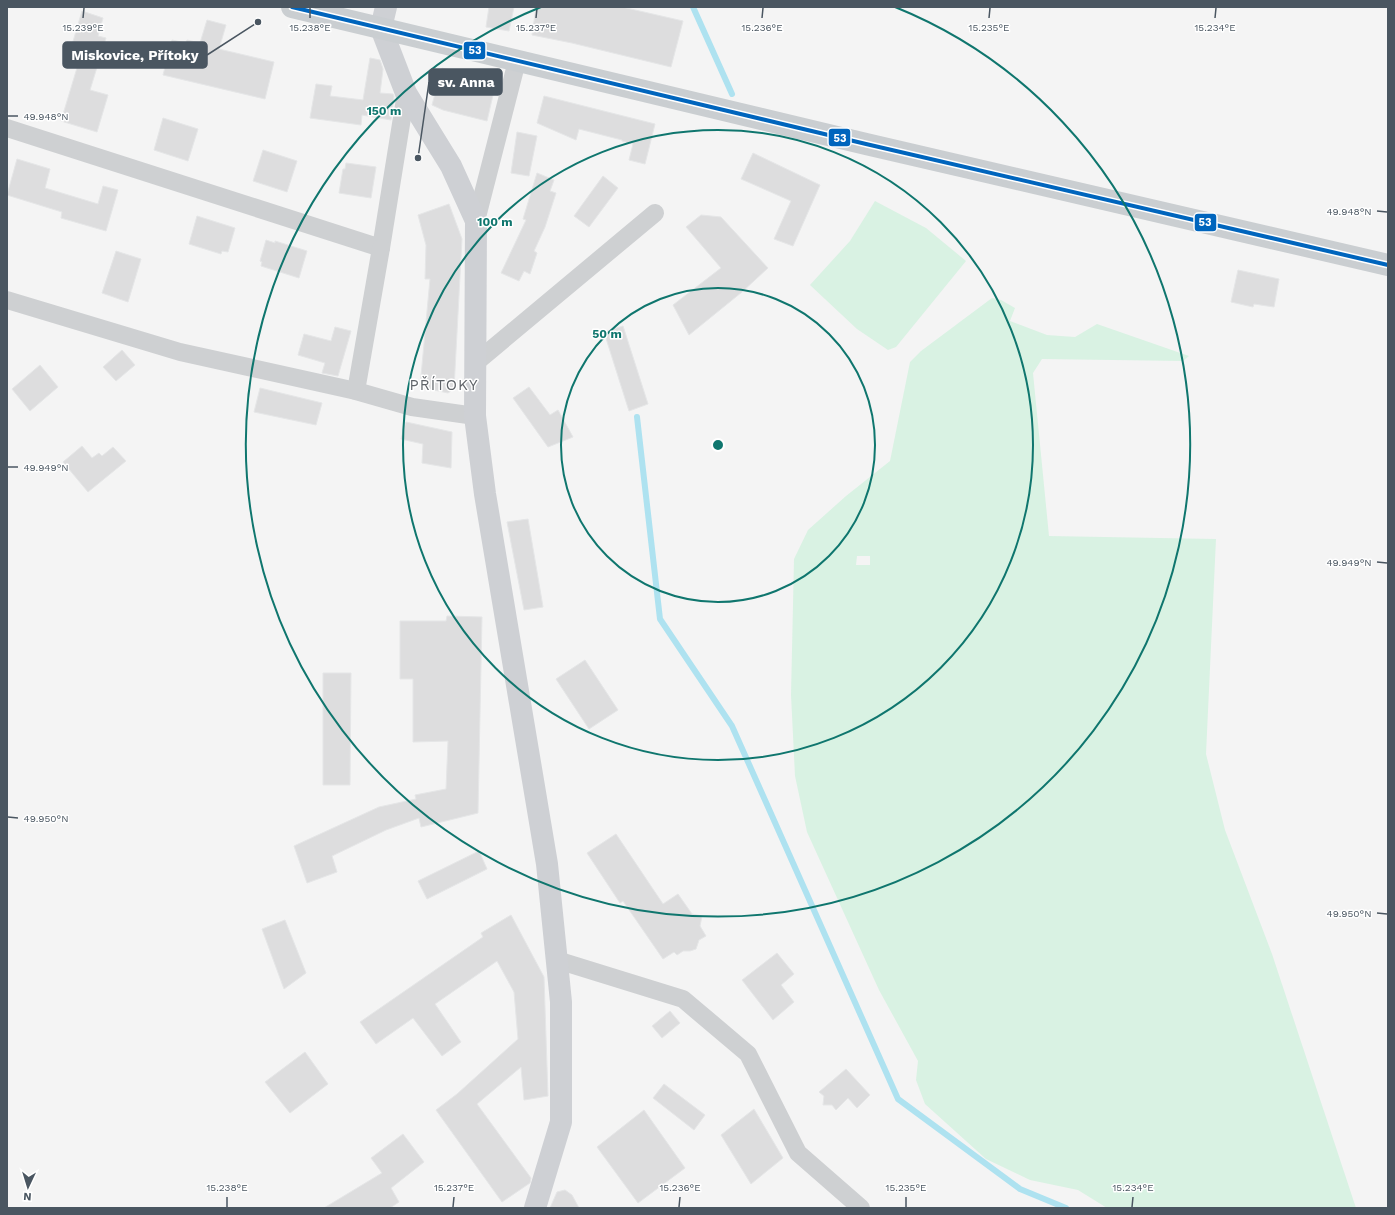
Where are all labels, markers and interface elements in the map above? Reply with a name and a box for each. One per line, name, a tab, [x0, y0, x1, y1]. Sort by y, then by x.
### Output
text: 15.239°E	[62, 22, 104, 33]
text: 15.238°E	[289, 22, 331, 33]
text: 15.237°E	[516, 22, 556, 33]
text: 15.236°E	[741, 22, 783, 33]
text: 15.235°E	[969, 22, 1009, 33]
text: 15.234°E	[1194, 22, 1236, 33]
line badge: 53	[463, 41, 486, 60]
callout: Miskovice, Přítoky	[63, 42, 207, 68]
text: 53	[469, 44, 482, 57]
text: Miskovice, Přítoky	[71, 47, 199, 63]
callout: sv. Anna	[429, 69, 502, 95]
text: sv. Anna	[438, 74, 495, 90]
text: 150 m	[367, 104, 401, 118]
text: 49.948°N	[23, 111, 69, 122]
line badge: 53	[828, 128, 851, 147]
text: 53	[834, 132, 847, 145]
text: 49.948°N	[1326, 206, 1372, 217]
line badge: 53	[1194, 213, 1217, 232]
text: 100 m	[477, 215, 513, 229]
text: 53	[1199, 216, 1212, 229]
text: 50 m	[592, 327, 622, 341]
district label: PŘÍTOKY	[410, 376, 478, 394]
centre of rings	[711, 438, 725, 452]
text: 49.949°N	[23, 462, 69, 473]
text: 49.949°N	[1326, 557, 1372, 568]
text: 49.950°N	[24, 813, 68, 824]
text: 49.950°N	[1327, 908, 1371, 919]
north arrow	[8, 1167, 48, 1207]
text: 15.238°E	[206, 1182, 248, 1193]
text: 15.237°E	[434, 1182, 474, 1193]
text: 15.236°E	[659, 1182, 701, 1193]
text: 15.235°E	[886, 1182, 926, 1193]
text: 15.234°E	[1112, 1182, 1154, 1193]
text: N	[23, 1190, 32, 1203]

